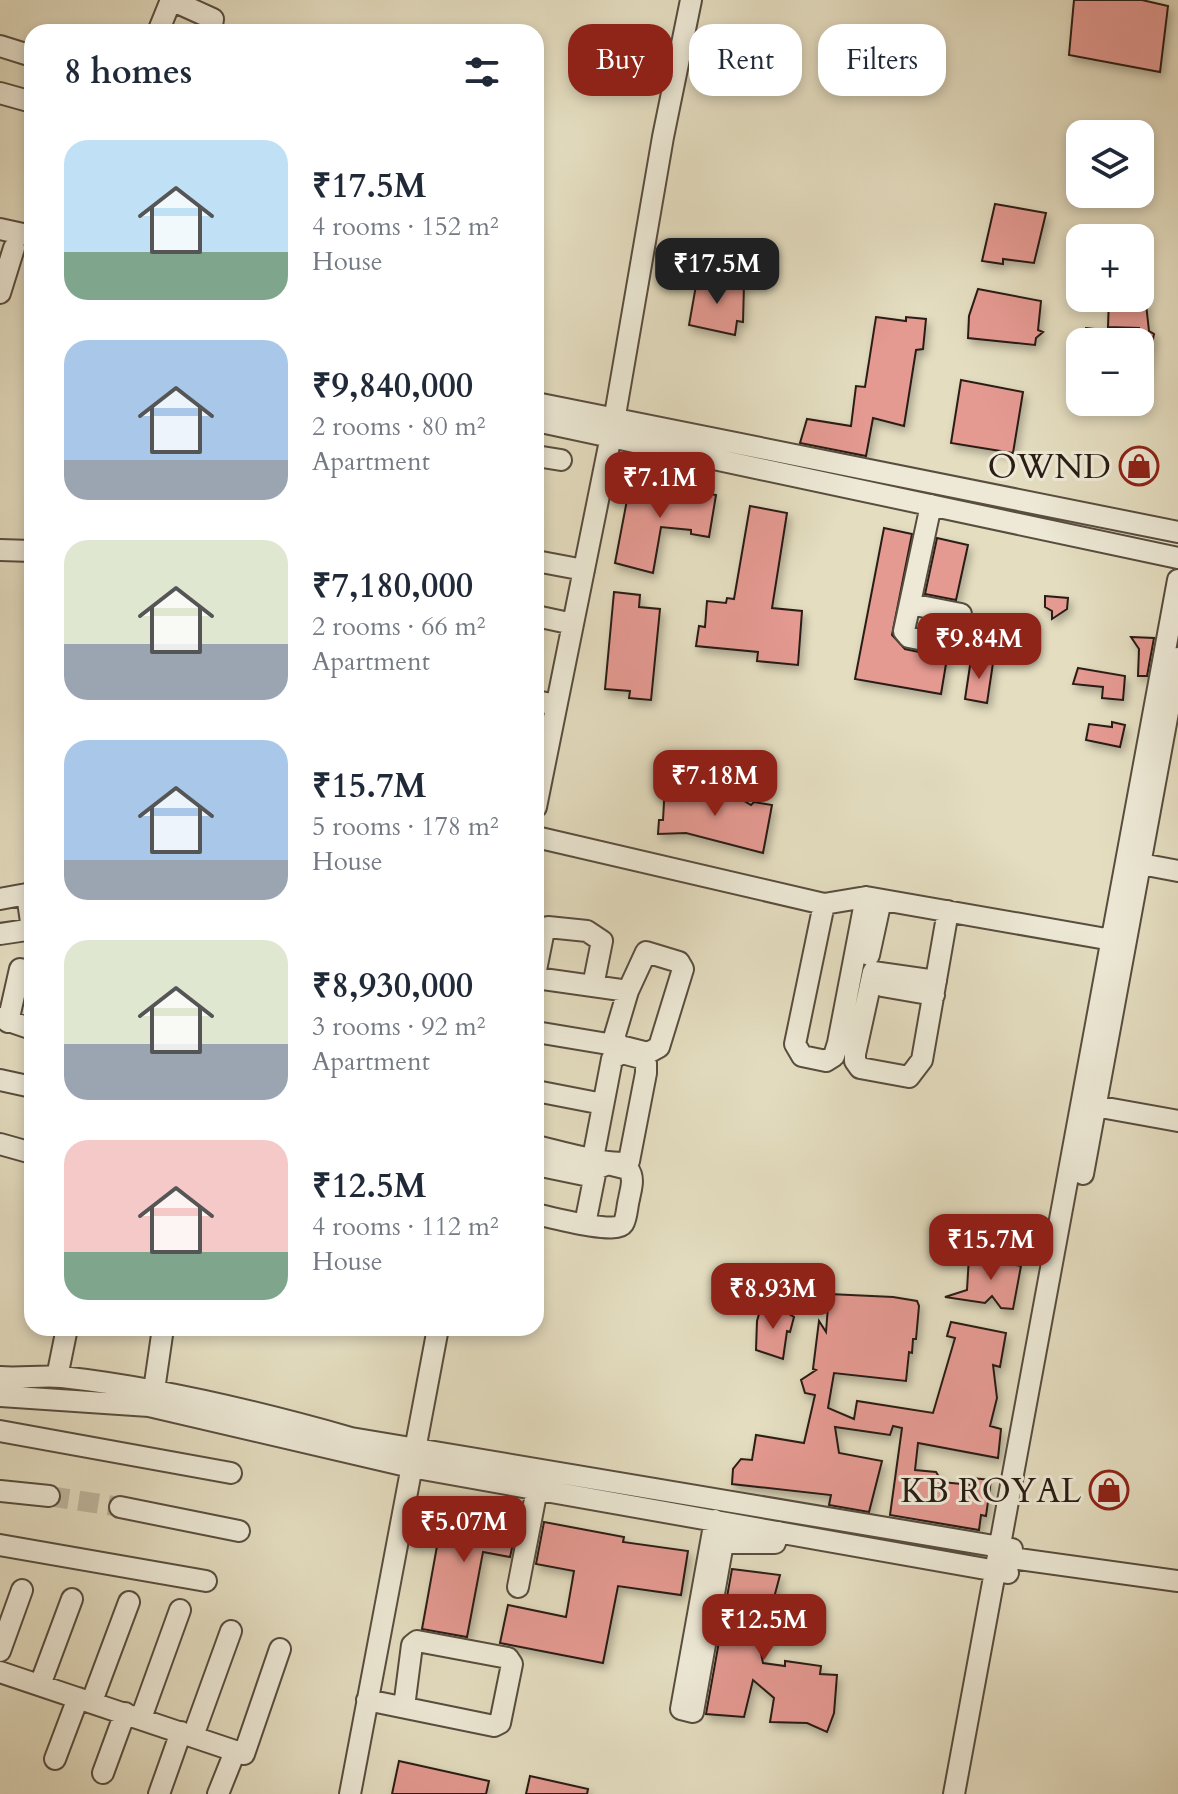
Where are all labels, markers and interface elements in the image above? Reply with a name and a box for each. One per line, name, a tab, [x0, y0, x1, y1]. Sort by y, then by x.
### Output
chip: Buy	[568, 24, 673, 96]
chip: Rent	[689, 24, 802, 96]
chip: Filters	[818, 24, 946, 96]
text: 8 homes	[64, 49, 192, 95]
icon: filters	[460, 50, 504, 94]
map controls	[1066, 120, 1154, 416]
button: layers	[1066, 120, 1154, 208]
text: ₹17.5M	[312, 163, 427, 209]
icon: home	[128, 172, 224, 268]
text: 4 rooms · 152 m²	[312, 209, 499, 244]
button: +	[1066, 224, 1154, 312]
pin: ₹17.5M	[652, 238, 782, 306]
text: House	[312, 244, 383, 279]
text: ₹17.5M	[673, 246, 761, 281]
button: −	[1066, 328, 1154, 416]
text: ₹9,840,000	[312, 363, 473, 409]
icon: home	[128, 372, 224, 468]
text: 2 rooms · 80 m²	[312, 409, 485, 444]
text: Apartment	[312, 444, 430, 479]
place label: OWND	[987, 444, 1111, 490]
shop icon: OWND	[1118, 445, 1160, 487]
pin: ₹7.1M	[604, 452, 716, 520]
text: ₹7.1M	[623, 460, 697, 495]
text: ₹7,180,000	[312, 563, 473, 609]
icon: home	[128, 572, 224, 668]
text: 2 rooms · 66 m²	[312, 609, 485, 644]
pin: ₹9.84M	[914, 613, 1044, 681]
text: ₹9.84M	[935, 621, 1023, 656]
text: Apartment	[312, 644, 430, 679]
pin: ₹7.18M	[650, 750, 780, 818]
text: ₹7.18M	[671, 758, 759, 793]
text: ₹15.7M	[312, 763, 427, 809]
icon: home	[128, 772, 224, 868]
text: 5 rooms · 178 m²	[312, 809, 499, 844]
text: House	[312, 844, 383, 879]
text: ₹8,930,000	[312, 963, 473, 1009]
icon: home	[128, 972, 224, 1068]
text: 3 rooms · 92 m²	[312, 1009, 485, 1044]
text: Apartment	[312, 1044, 430, 1079]
text: ₹12.5M	[312, 1163, 427, 1209]
icon: home	[128, 1172, 224, 1268]
text: 4 rooms · 112 m²	[312, 1209, 499, 1244]
pin: ₹15.7M	[926, 1214, 1056, 1282]
text: ₹15.7M	[947, 1222, 1035, 1257]
text: House	[312, 1244, 383, 1279]
pin: ₹8.93M	[708, 1263, 838, 1331]
text: ₹8.93M	[729, 1271, 817, 1306]
place label: KB ROYAL	[900, 1468, 1081, 1514]
shop icon: KB ROYAL	[1088, 1469, 1130, 1511]
pin: ₹5.07M	[399, 1496, 529, 1564]
text: ₹5.07M	[420, 1504, 508, 1539]
pin: ₹12.5M	[699, 1594, 829, 1662]
text: ₹12.5M	[720, 1602, 808, 1637]

